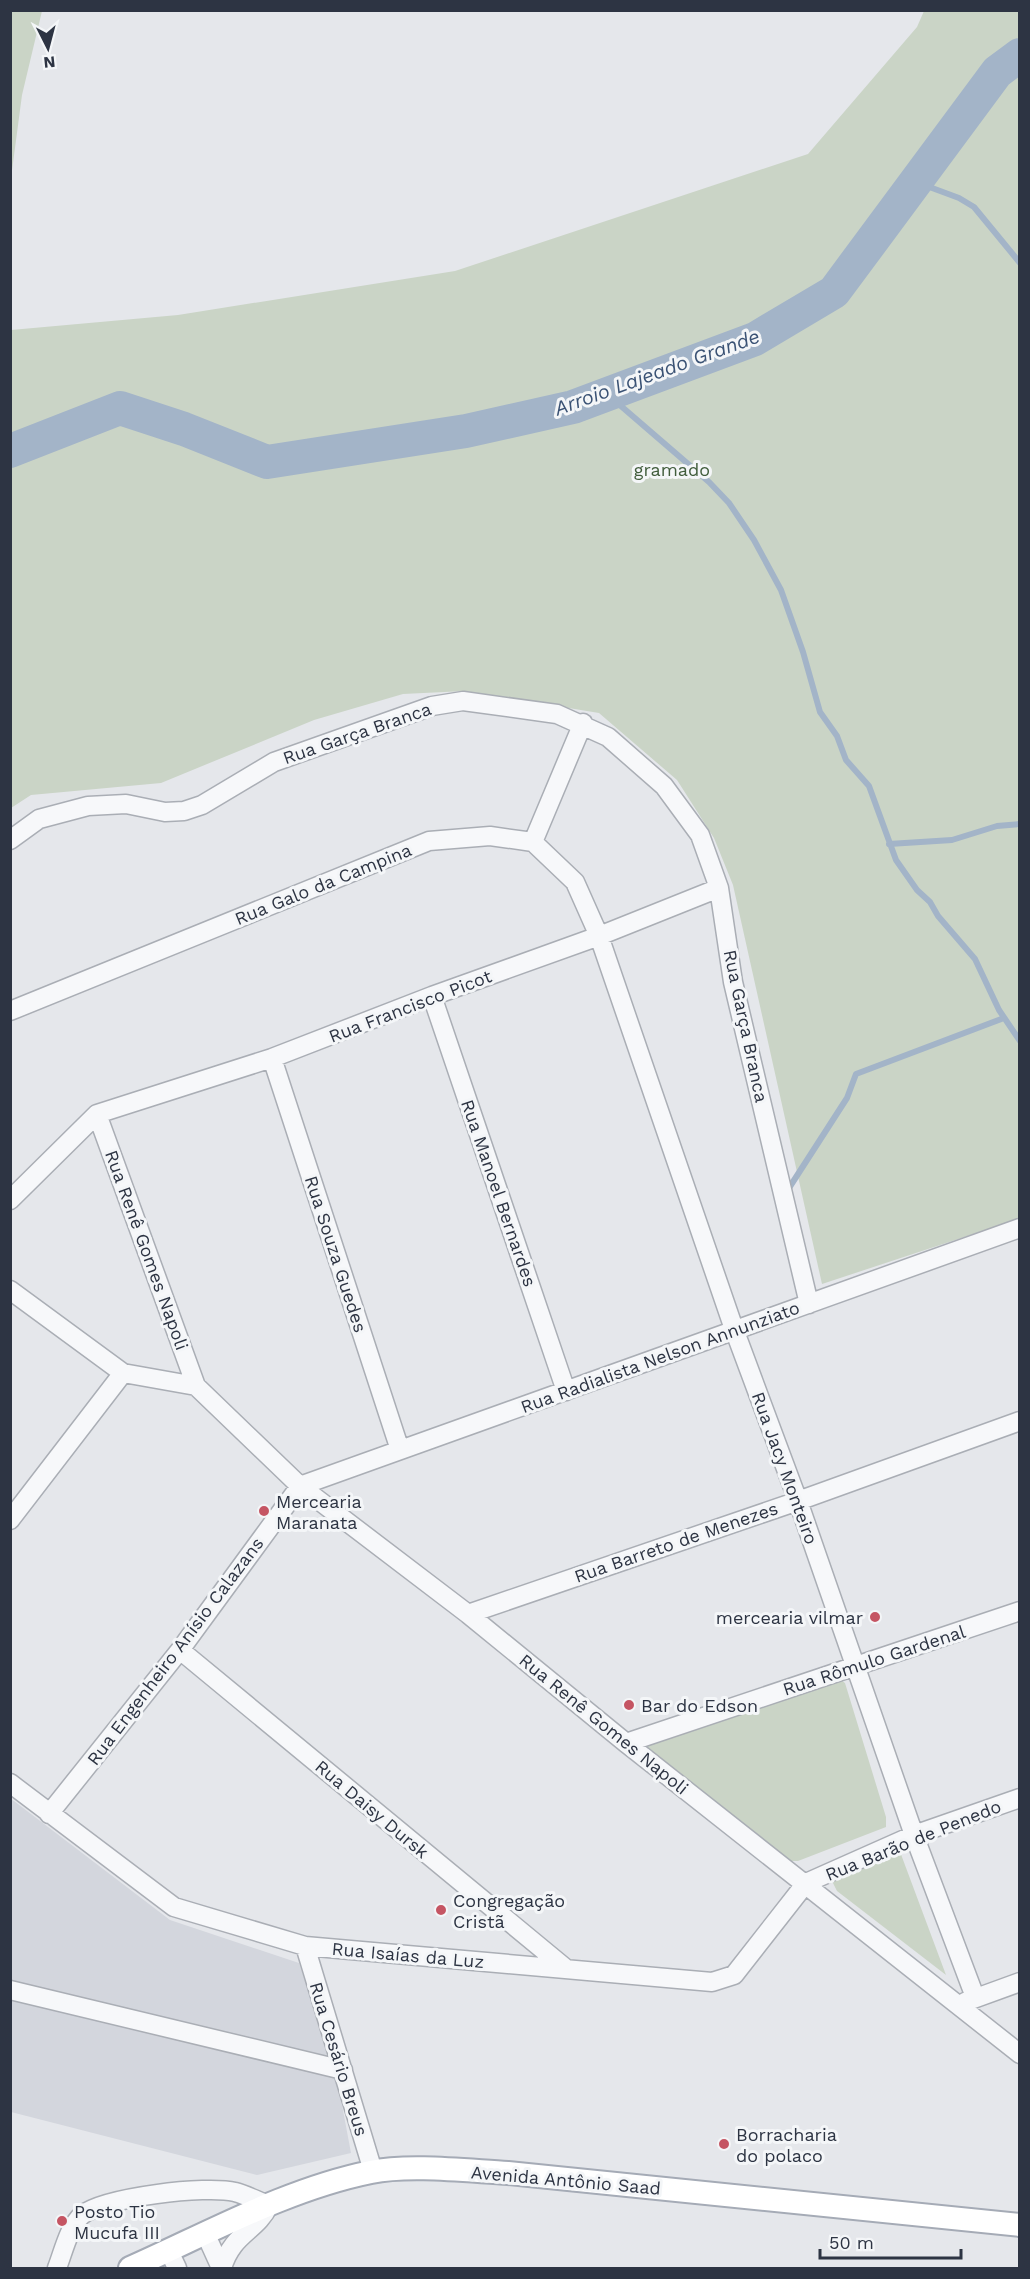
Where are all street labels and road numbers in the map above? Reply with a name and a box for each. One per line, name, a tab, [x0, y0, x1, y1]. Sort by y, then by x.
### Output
street label: Rua Garça Branca	[280, 698, 434, 768]
street label: Rua Galo da Campina	[232, 839, 414, 929]
street label: Rua Garça Branca	[720, 948, 772, 1104]
street label: Rua Francisco Picot	[326, 965, 495, 1047]
street label: Rua Manoel Bernardes	[457, 1097, 541, 1289]
street label: Rua Renê Gomes Napoli	[101, 1147, 193, 1353]
street label: Rua Souza Guedes	[301, 1173, 371, 1335]
street label: Rua Radialista Nelson Annunziato	[518, 1297, 802, 1417]
street label: Rua Jacy Monteiro	[748, 1389, 822, 1547]
street label: Rua Barreto de Menezes	[571, 1497, 781, 1587]
street label: Rua Engenheiro Anísio Calazans	[82, 1533, 268, 1769]
street label: Rua Rômulo Gardenal	[780, 1620, 968, 1699]
street label: Rua Renê Gomes Napoli	[515, 1649, 693, 1799]
street label: Rua Daisy Dursk	[311, 1756, 433, 1862]
street label: Rua Barão de Penedo	[822, 1795, 1004, 1885]
street label: Rua Isaías da Luz	[331, 1938, 485, 1972]
street label: Rua Cesário Breus	[306, 1979, 372, 2139]
street label: Avenida Antônio Saad	[470, 2161, 662, 2199]

